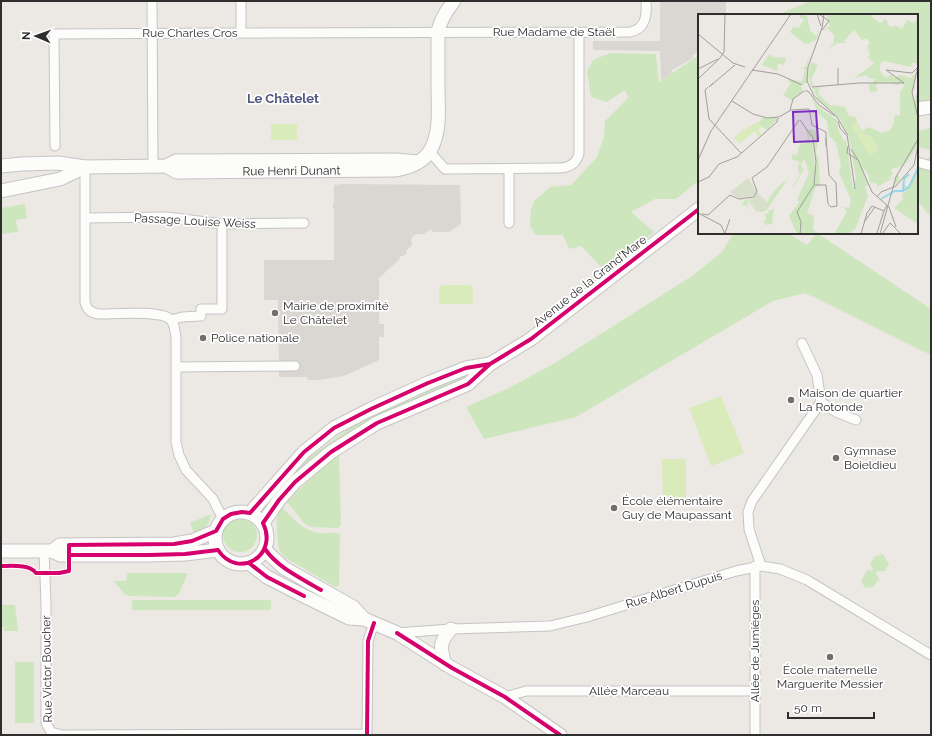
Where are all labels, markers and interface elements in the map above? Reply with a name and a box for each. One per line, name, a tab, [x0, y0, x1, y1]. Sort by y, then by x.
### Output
inset map	[698, 14, 918, 234]
north arrow	[16, 16, 56, 56]
street label: Rue Madame de Staël	[493, 25, 616, 39]
street label: Rue Charles Cros	[142, 26, 238, 40]
text: N	[20, 31, 33, 40]
district label: Le Châtelet	[247, 91, 319, 106]
street label: Rue Henri Dunant	[242, 164, 341, 178]
street label: Passage Louise Weiss	[134, 211, 256, 231]
street label: Avenue de la Grand'Mare	[531, 232, 649, 330]
place label: Mairie de proximité Le Châtelet	[283, 299, 389, 327]
marker: Mairie de proximité Le Châtelet	[270, 308, 280, 318]
place label: Police nationale	[211, 331, 299, 345]
marker: Police nationale	[198, 333, 208, 343]
place label: Maison de quartier La Rotonde	[799, 386, 903, 414]
marker: Maison de quartier La Rotonde	[786, 395, 796, 405]
place label: Gymnase Boieldieu	[844, 444, 896, 472]
marker: Gymnase Boieldieu	[831, 453, 841, 463]
place label: École élémentaire Guy de Maupassant	[622, 494, 732, 522]
marker: École élémentaire Guy de Maupassant	[609, 503, 619, 513]
street label: Rue Albert Dupuis	[624, 569, 724, 611]
street label: Allée de Jumièges	[748, 599, 762, 702]
street label: Rue Victor Boucher	[39, 615, 55, 723]
marker: École maternelle Marguerite Messier	[825, 652, 835, 662]
place label: École maternelle Marguerite Messier	[777, 663, 884, 691]
street label: Allée Marceau	[589, 684, 669, 698]
scale bar	[788, 694, 874, 720]
text: 50 m	[794, 701, 822, 715]

